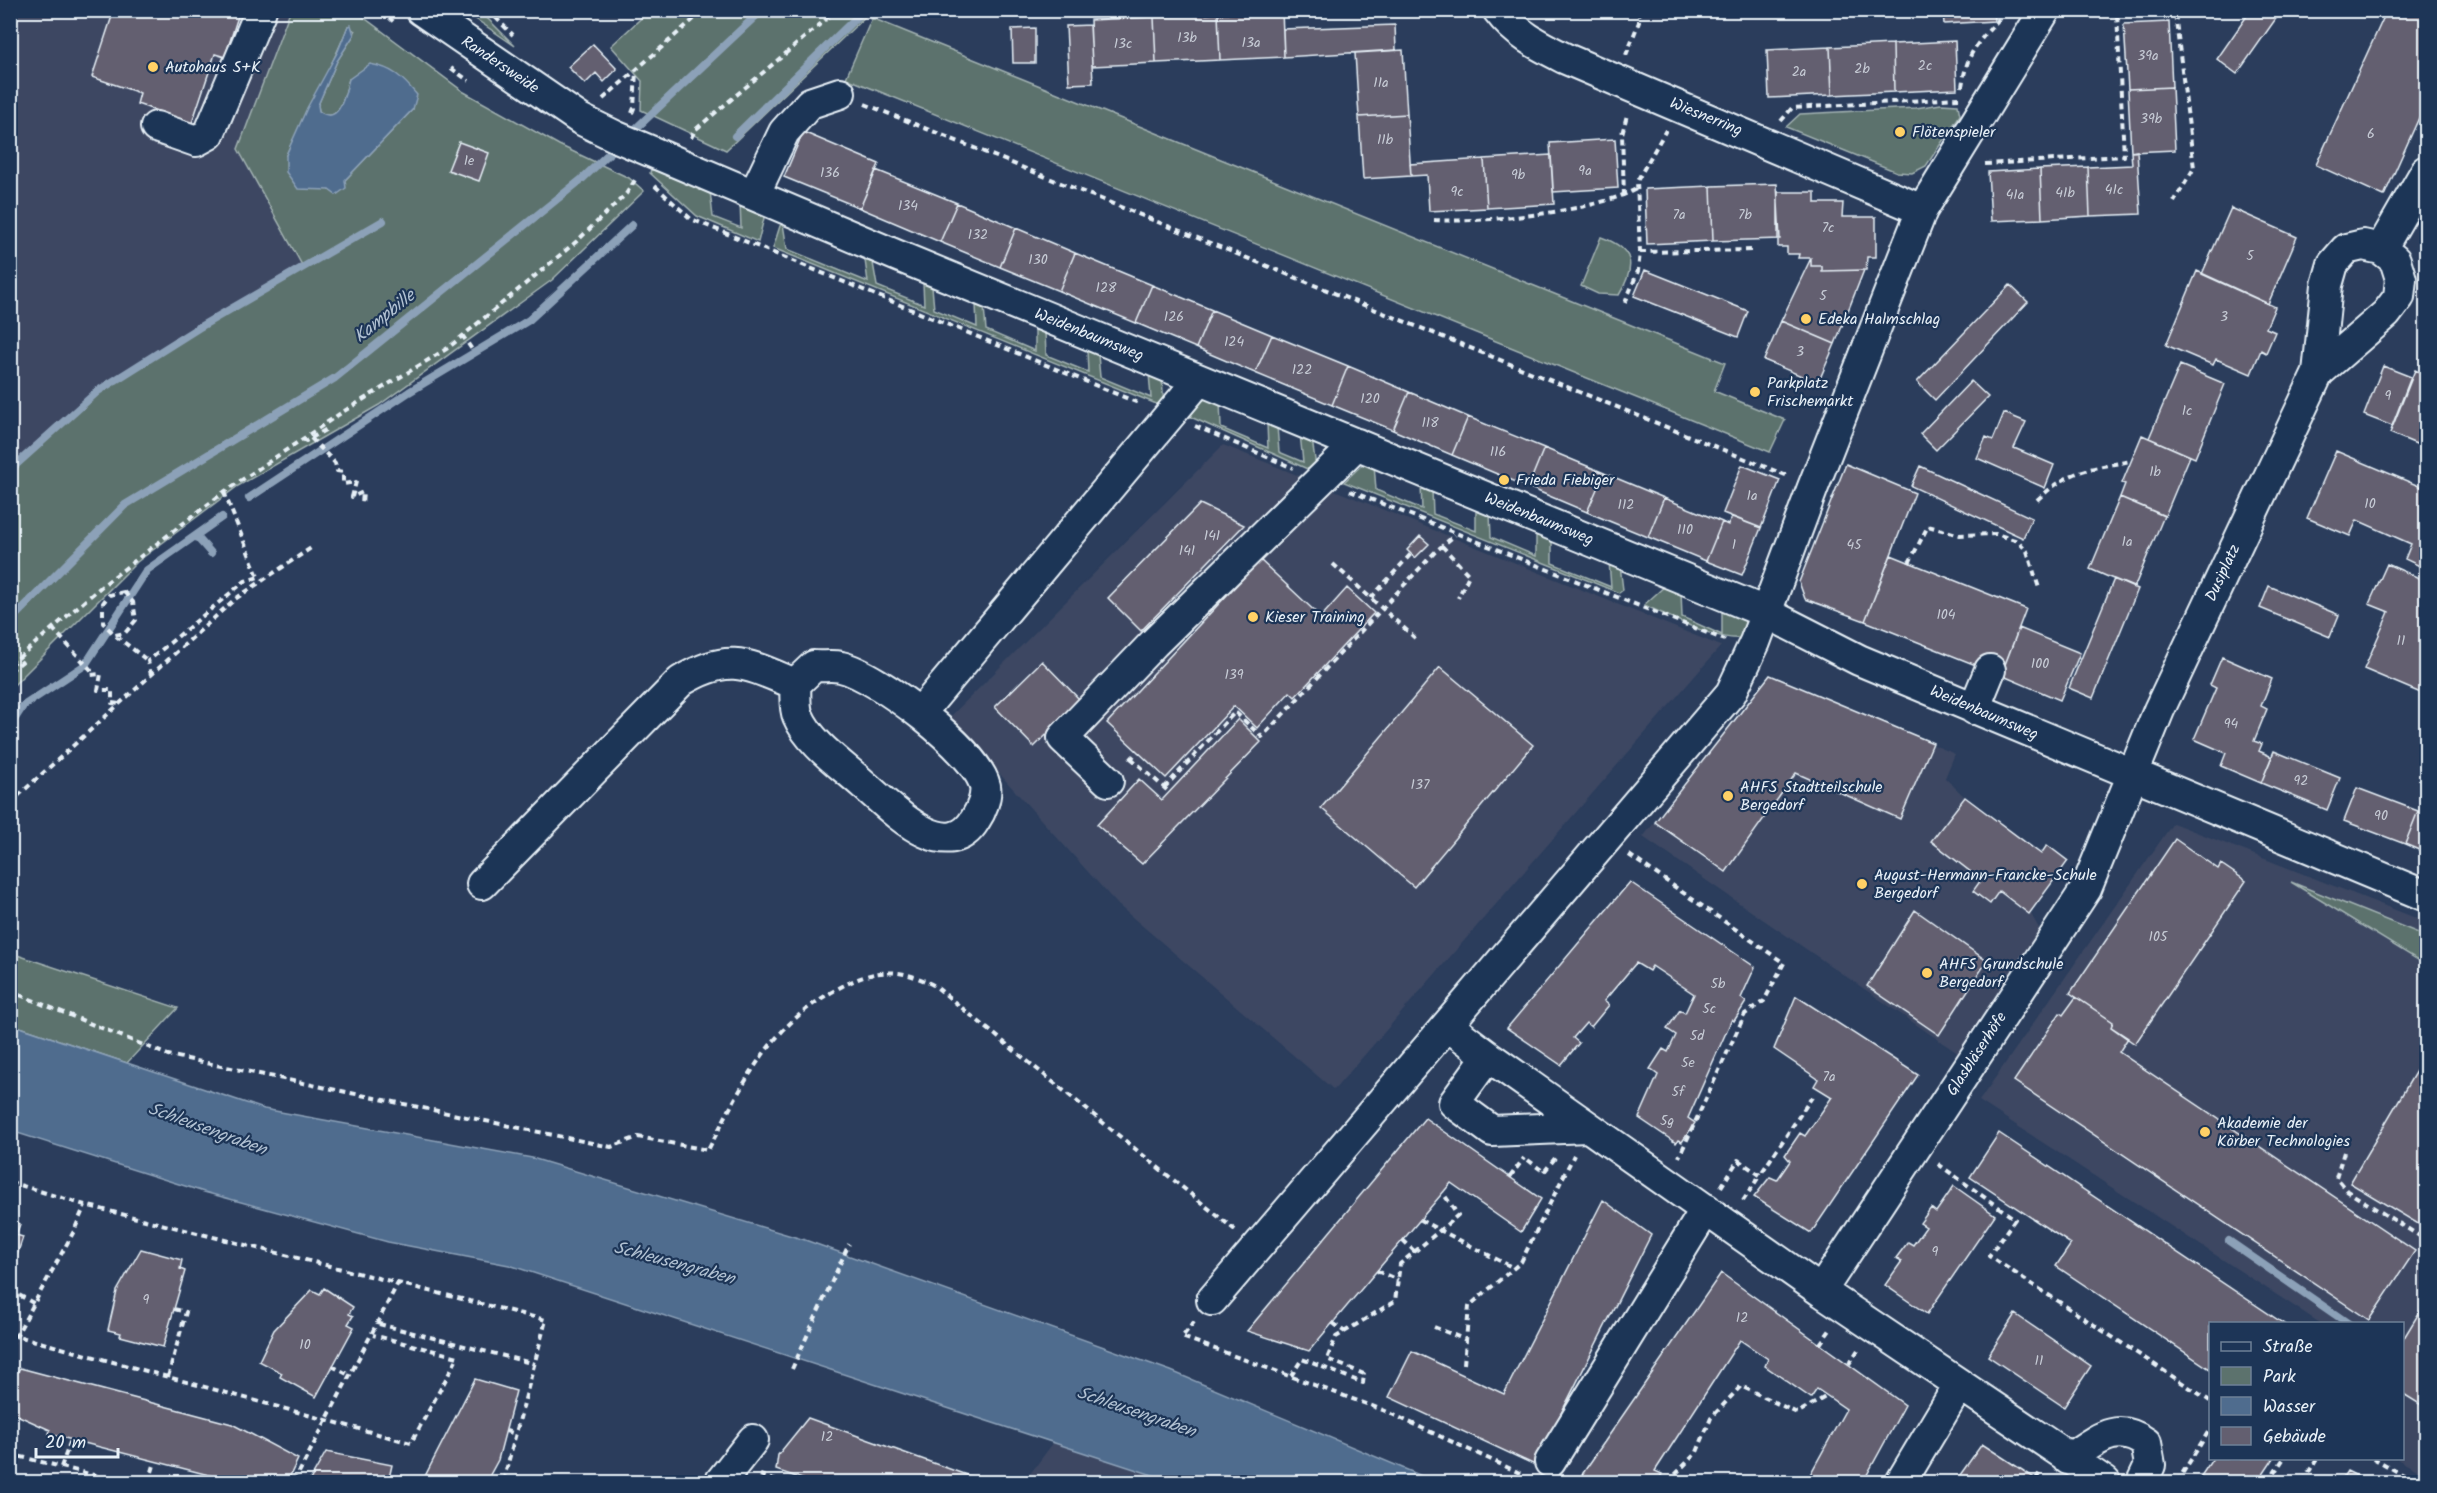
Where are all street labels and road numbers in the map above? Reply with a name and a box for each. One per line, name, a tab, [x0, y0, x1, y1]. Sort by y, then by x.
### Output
street label: Randersweide	[456, 30, 544, 100]
street label: Wiesnerring	[1666, 91, 1746, 143]
street label: Weidenbaumsweg	[1031, 302, 1147, 368]
street label: Weidenbaumsweg	[1481, 486, 1597, 552]
street label: Dusiplatz	[2199, 540, 2247, 606]
street label: Weidenbaumsweg	[1926, 679, 2042, 747]
street label: Glasbläserhöfe	[1940, 1007, 2014, 1101]

